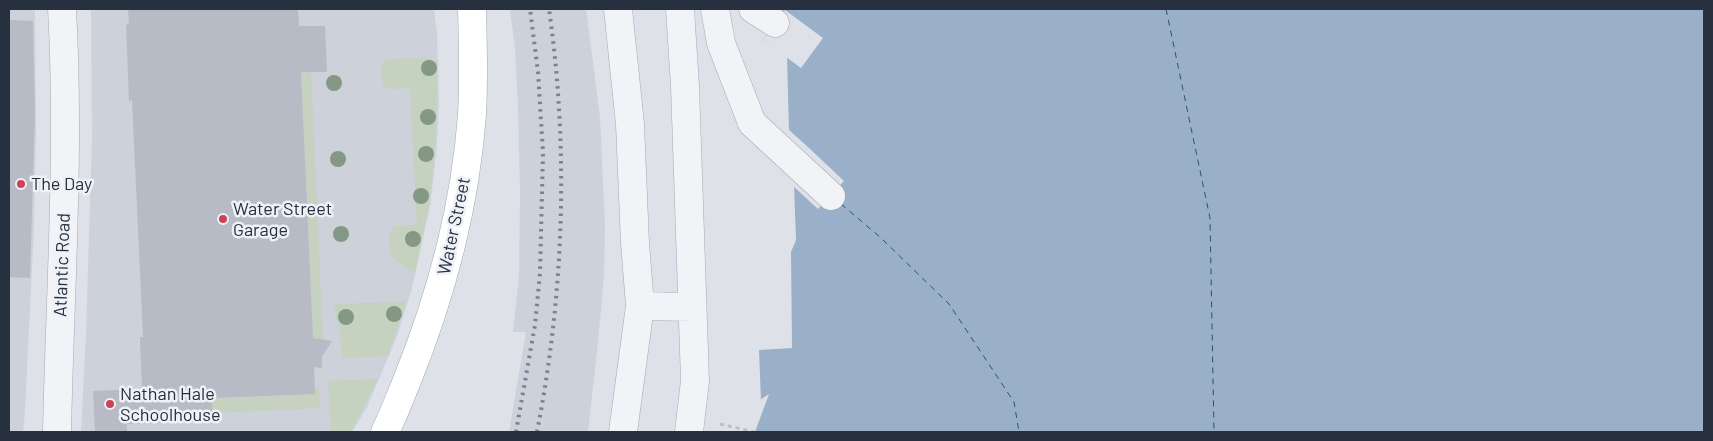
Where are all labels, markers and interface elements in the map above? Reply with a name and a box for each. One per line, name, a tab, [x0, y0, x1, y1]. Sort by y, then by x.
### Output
place label: The Day	[31, 173, 92, 195]
street label: Water Street	[433, 175, 475, 277]
marker: The Day	[15, 178, 27, 190]
place label: Water Street Garage	[233, 198, 332, 240]
street label: Atlantic Road	[49, 213, 75, 317]
marker: Water Street Garage	[217, 213, 229, 225]
place label: Nathan Hale Schoolhouse	[120, 383, 221, 426]
marker: Nathan Hale Schoolhouse	[104, 398, 116, 410]

